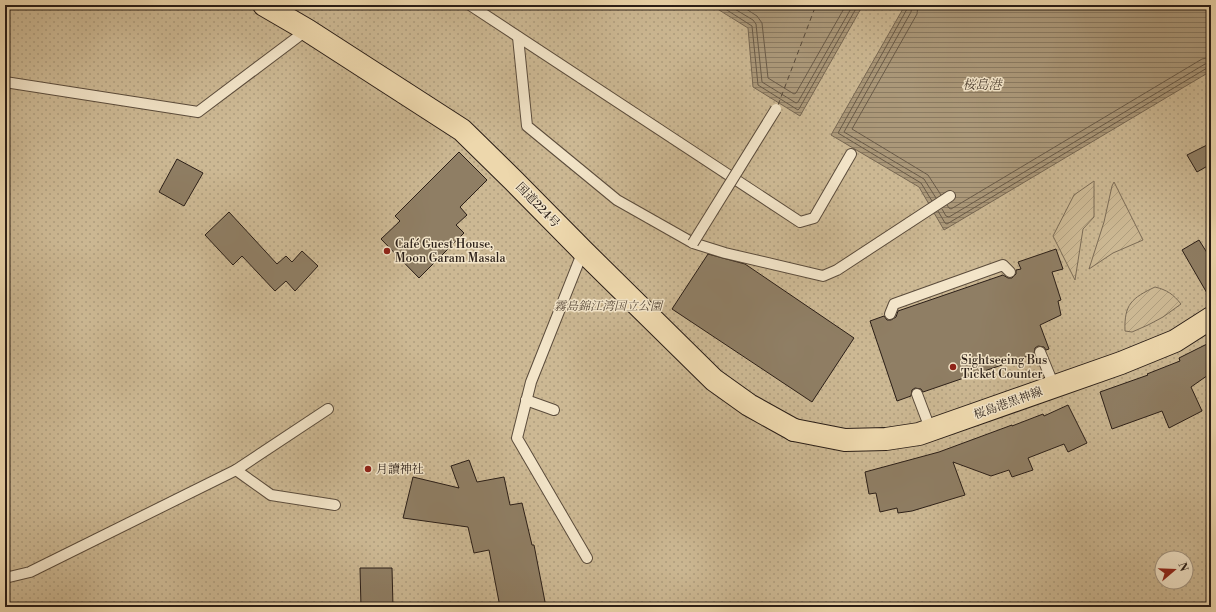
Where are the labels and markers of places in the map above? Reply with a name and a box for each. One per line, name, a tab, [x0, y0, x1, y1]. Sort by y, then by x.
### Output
place label: Café Guest House, Moon Garam Masala	[395, 237, 506, 266]
marker: Café Guest House, Moon Garam Masala	[382, 246, 392, 256]
place label: Sightseeing Bus Ticket Counter	[961, 353, 1047, 382]
marker: Sightseeing Bus Ticket Counter	[948, 362, 958, 372]
place label: 月讀神社	[376, 462, 424, 477]
marker: 月讀神社	[363, 464, 373, 474]

